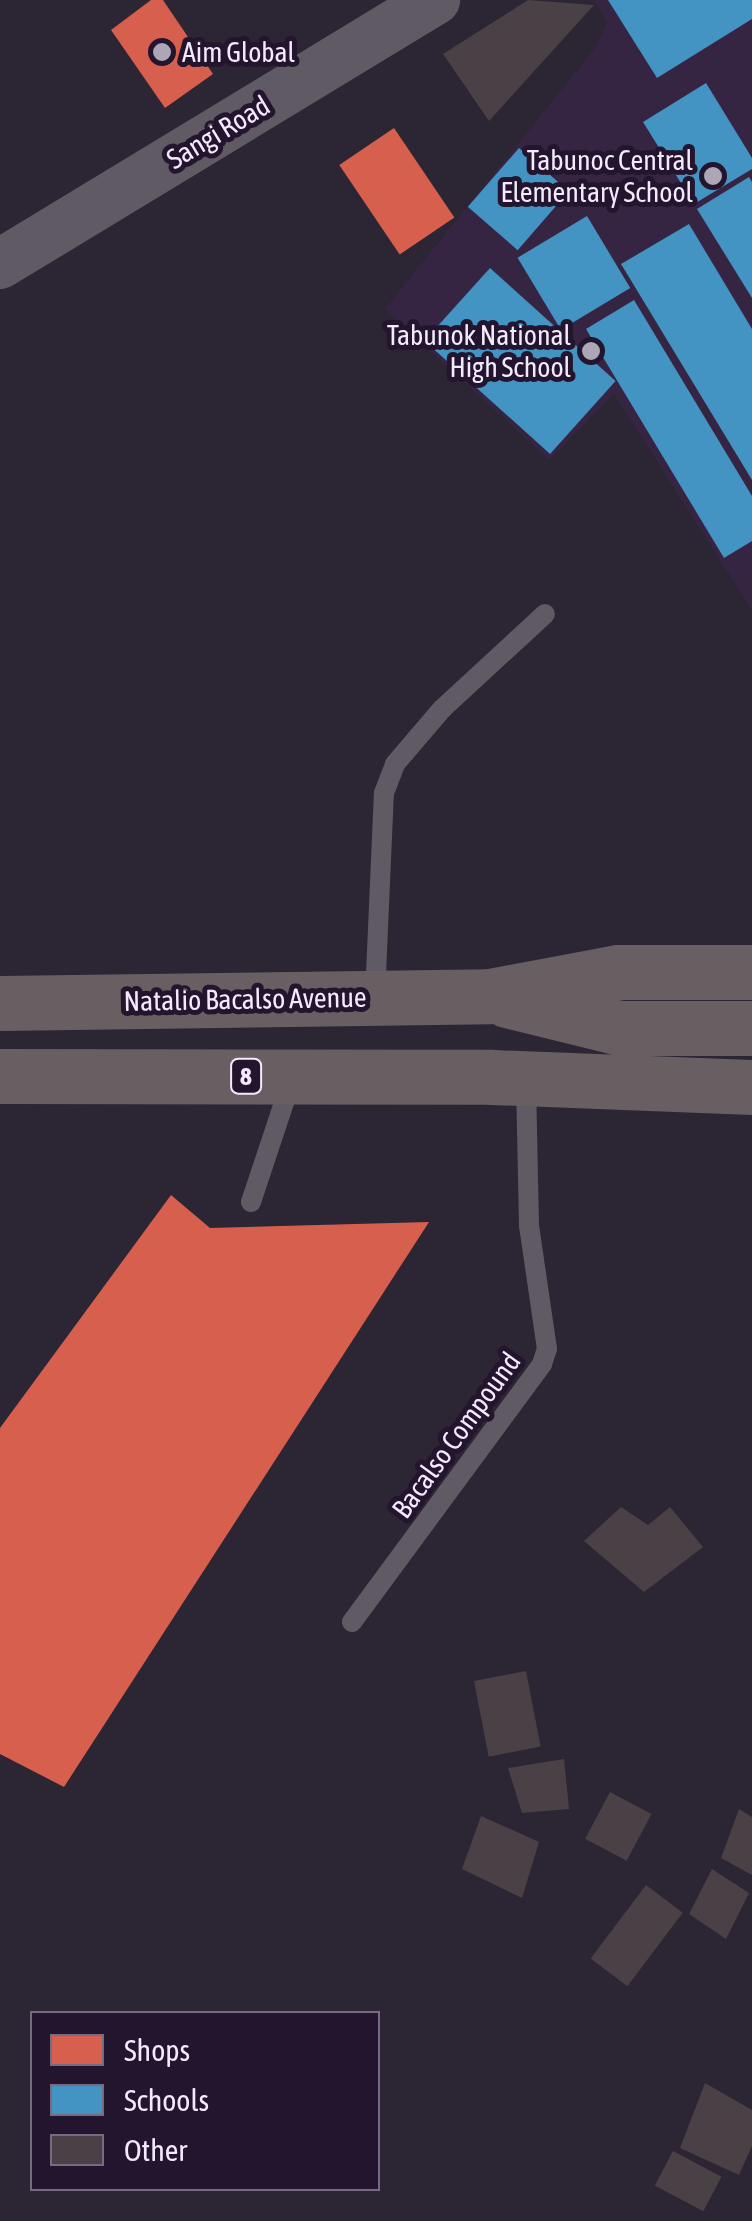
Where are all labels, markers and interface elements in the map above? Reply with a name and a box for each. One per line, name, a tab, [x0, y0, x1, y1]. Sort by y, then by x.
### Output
place label: Aim Global	[182, 35, 295, 69]
marker: Aim Global	[151, 41, 173, 63]
street label: Sangi Road	[160, 88, 276, 176]
place label: Tabunoc Central Elementary School	[501, 143, 693, 209]
marker: Tabunoc Central Elementary School	[702, 165, 724, 187]
place label: Tabunok National High School	[387, 318, 571, 384]
marker: Tabunok National High School	[580, 340, 602, 362]
street label: Natalio Bacalso Avenue	[123, 980, 367, 1018]
road number: 8	[228, 1056, 264, 1096]
street label: Bacalso Compound	[385, 1346, 527, 1524]
legend	[30, 2011, 380, 2191]
text: Shops	[124, 2033, 190, 2067]
text: Schools	[124, 2083, 209, 2117]
text: Other	[124, 2133, 187, 2167]

